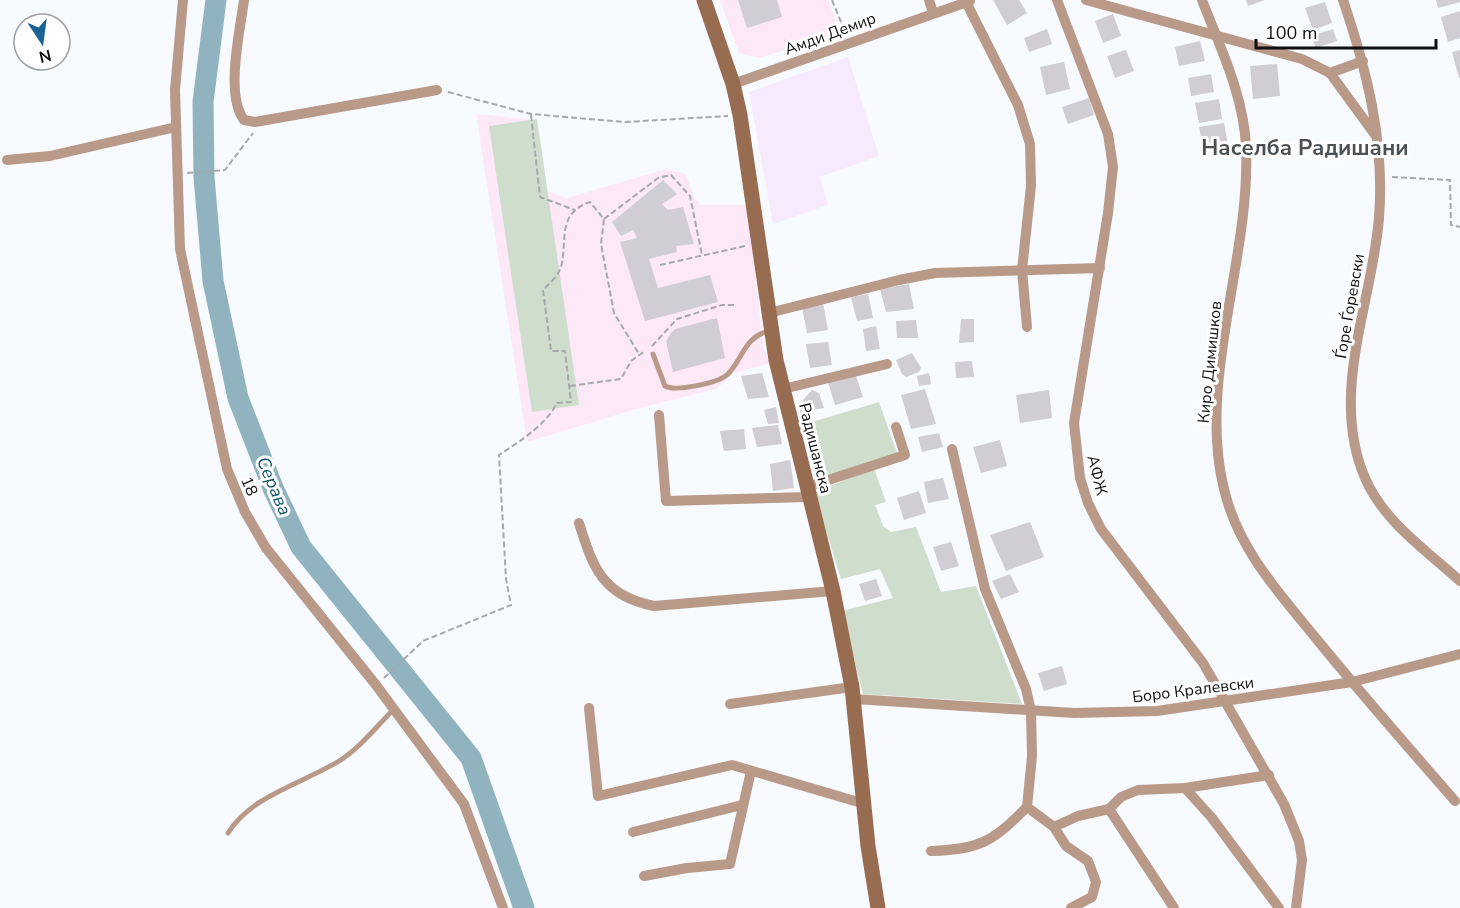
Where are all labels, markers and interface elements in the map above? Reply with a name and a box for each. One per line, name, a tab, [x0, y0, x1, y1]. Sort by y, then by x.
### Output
street label: Амди Демир	[782, 7, 879, 61]
north arrow	[12, 12, 72, 72]
scale bar	[1256, 12, 1436, 50]
text: 100 m	[1265, 21, 1317, 45]
text: N	[37, 44, 53, 68]
district label: Населба Радишани	[1201, 133, 1409, 163]
street label: Ѓоре Ѓоревски	[1330, 252, 1370, 360]
street label: Киро Димишков	[1193, 300, 1227, 424]
street label: Радишанска	[793, 401, 837, 496]
water label: Серава	[251, 453, 297, 519]
street label: АФЖ	[1081, 453, 1113, 498]
street label: 18	[235, 473, 263, 500]
street label: Боро Кралевски	[1131, 672, 1255, 708]

